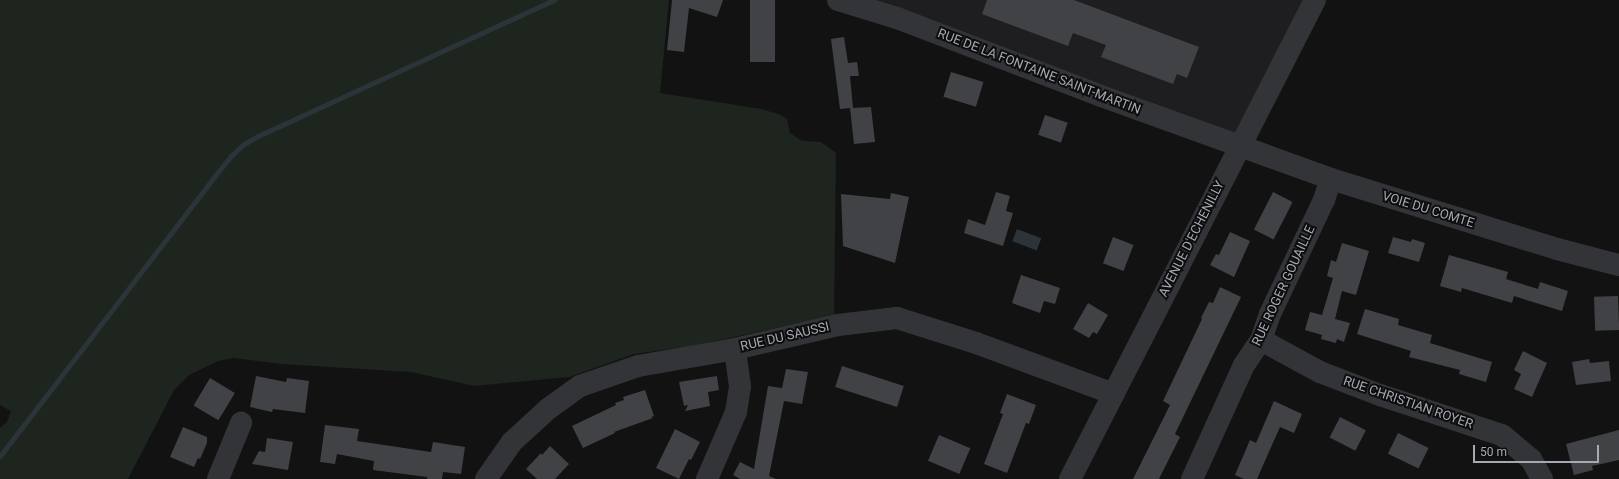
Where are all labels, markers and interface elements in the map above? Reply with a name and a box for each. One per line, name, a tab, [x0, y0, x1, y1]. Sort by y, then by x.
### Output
street label: RUE DE LA FONTAINE SAINT-MARTIN	[935, 26, 1143, 118]
street label: AVENUE D'ECHENILLY	[1156, 178, 1228, 300]
street label: VOIE DU COMTE	[1380, 189, 1476, 231]
street label: RUE ROGER GOUAILLE	[1249, 223, 1319, 349]
street label: RUE DU SAUSSI	[739, 319, 831, 355]
street label: RUE CHRISTIAN ROYER	[1341, 373, 1475, 433]
scale bar	[1475, 437, 1601, 463]
text: 50 m	[1480, 445, 1507, 459]

